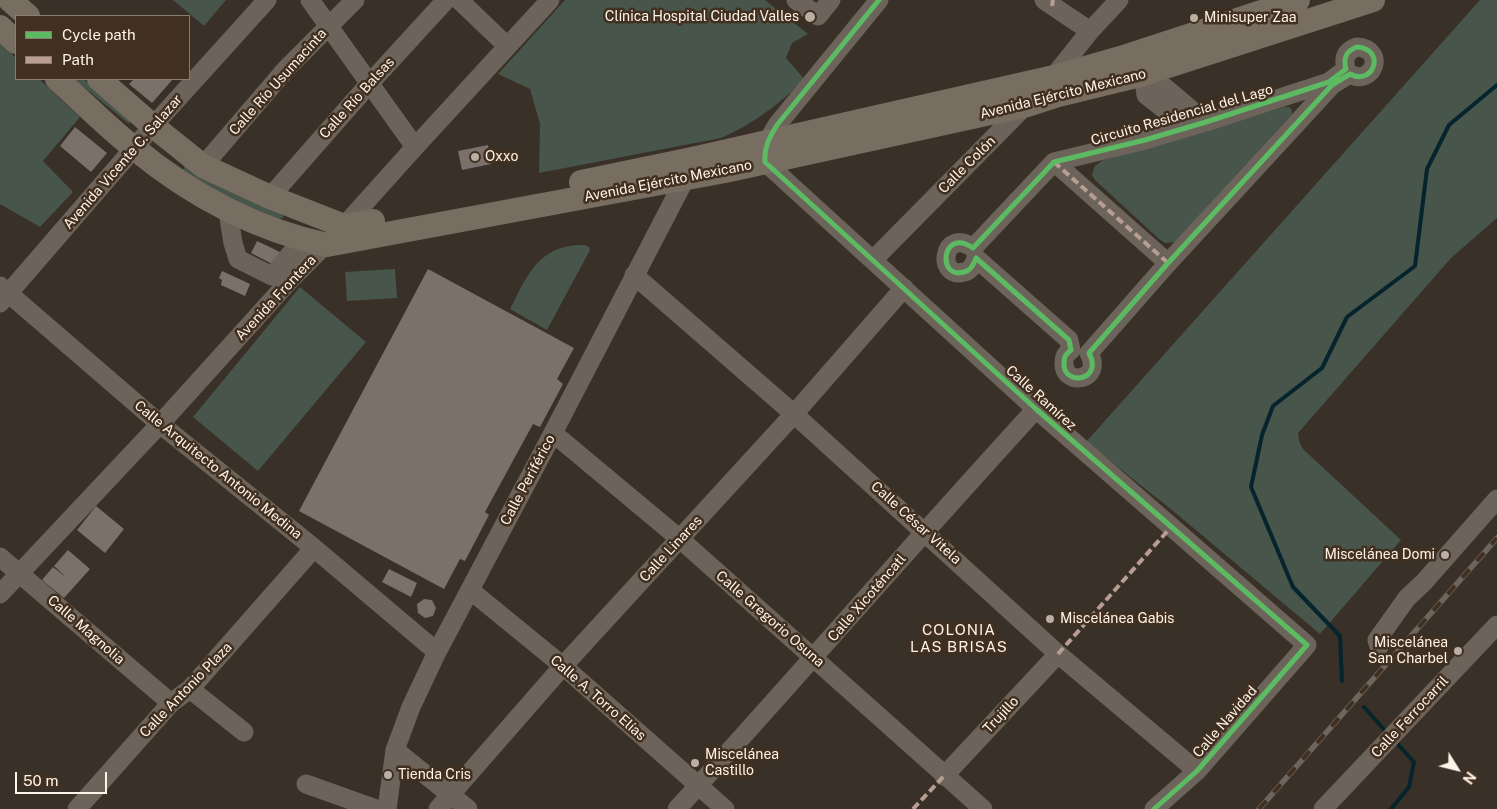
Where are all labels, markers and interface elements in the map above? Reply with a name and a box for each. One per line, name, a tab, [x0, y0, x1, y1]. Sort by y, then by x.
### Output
place label: Clínica Hospital Ciudad Valles	[605, 9, 799, 25]
marker: Clínica Hospital Ciudad Valles	[803, 10, 817, 24]
place label: Minisuper Zaa	[1204, 10, 1296, 26]
marker: Minisuper Zaa	[1188, 12, 1200, 24]
legend	[15, 15, 190, 80]
street label: Calle Río Usumacinta	[226, 25, 330, 139]
text: Cycle path	[62, 26, 136, 43]
text: Path	[62, 51, 94, 68]
street label: Calle Río Balsas	[316, 54, 398, 142]
street label: Avenida Ejército Mexicano	[978, 65, 1148, 123]
street label: Circuito Residencial del Lago	[1089, 81, 1275, 149]
street label: Avenida Vicente C. Salazar	[60, 91, 186, 233]
street label: Calle Colón	[935, 133, 999, 197]
place label: Oxxo	[485, 149, 518, 165]
marker: Oxxo	[469, 151, 481, 163]
street label: Avenida Ejército Mexicano	[583, 156, 753, 206]
street label: Avenida Frontera	[232, 252, 320, 344]
street label: Calle Ramírez	[1002, 362, 1080, 434]
street label: Calle Arquitecto Antonio Medina	[131, 397, 305, 543]
street label: Calle Periférico	[497, 432, 559, 528]
street label: Calle César Vitela	[867, 478, 965, 568]
street label: Calle Linares	[636, 512, 706, 586]
place label: Miscelánea Domi	[1324, 547, 1435, 563]
marker: Miscelánea Domi	[1439, 549, 1451, 561]
street label: Calle Xicoténcatl	[824, 551, 910, 645]
street label: Calle Gregorio Osuna	[712, 567, 828, 671]
street label: Calle Magnolia	[44, 592, 128, 668]
place label: Miscelánea Gabis	[1060, 611, 1174, 627]
marker: Miscelánea Gabis	[1044, 613, 1056, 625]
district label: COLONIA LAS BRISAS	[909, 621, 1009, 656]
place label: Miscelánea San Charbel	[1368, 635, 1448, 668]
street label: Calle Antonio Plaza	[136, 639, 236, 741]
marker: Miscelánea San Charbel	[1452, 645, 1464, 657]
street label: Calle A. Torro Elías	[547, 652, 649, 744]
street label: Calle Ferrocarril	[1368, 673, 1452, 761]
street label: Calle Navidad	[1189, 683, 1261, 761]
street label: Trujillo	[980, 693, 1022, 737]
north arrow	[1432, 744, 1482, 794]
place label: Miscelánea Castillo	[705, 747, 779, 780]
marker: Miscelánea Castillo	[689, 757, 701, 769]
scale bar	[18, 762, 110, 794]
place label: Tienda Cris	[398, 767, 471, 783]
marker: Tienda Cris	[382, 769, 394, 781]
text: N	[1459, 769, 1479, 787]
text: 50 m	[23, 772, 58, 789]

